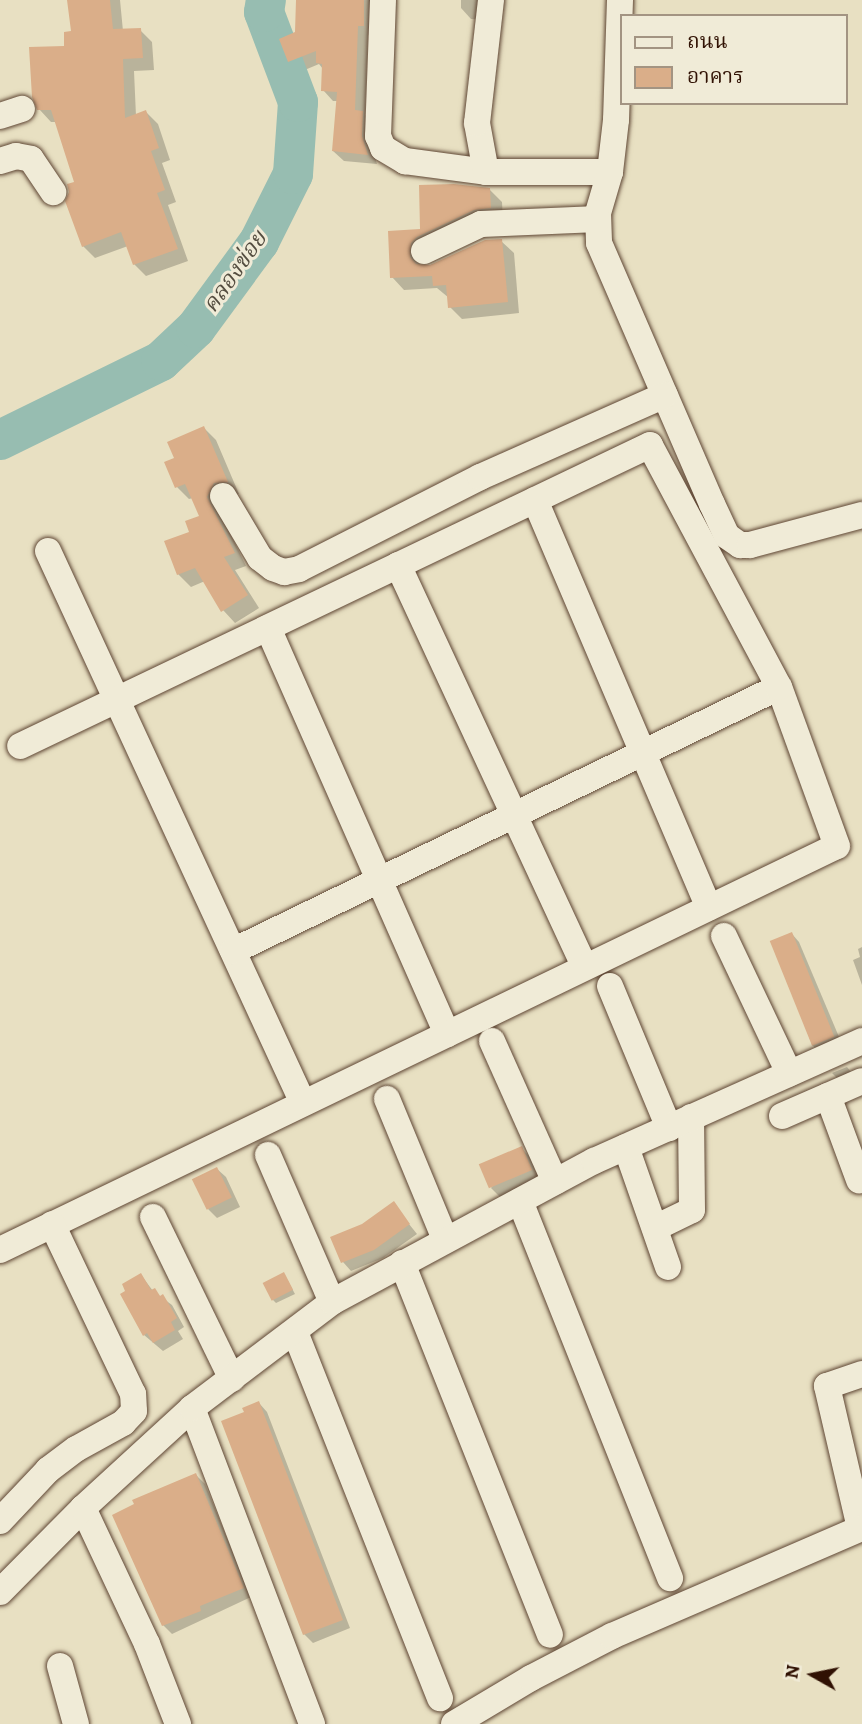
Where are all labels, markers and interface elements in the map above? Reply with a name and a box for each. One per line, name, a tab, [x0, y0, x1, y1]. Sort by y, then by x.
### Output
legend	[620, 14, 848, 105]
text: ถนน	[687, 27, 728, 55]
text: อาคาร	[687, 62, 744, 90]
water label: คลองข่อย	[197, 226, 273, 318]
north arrow	[778, 1640, 848, 1710]
text: N	[778, 1663, 806, 1681]

